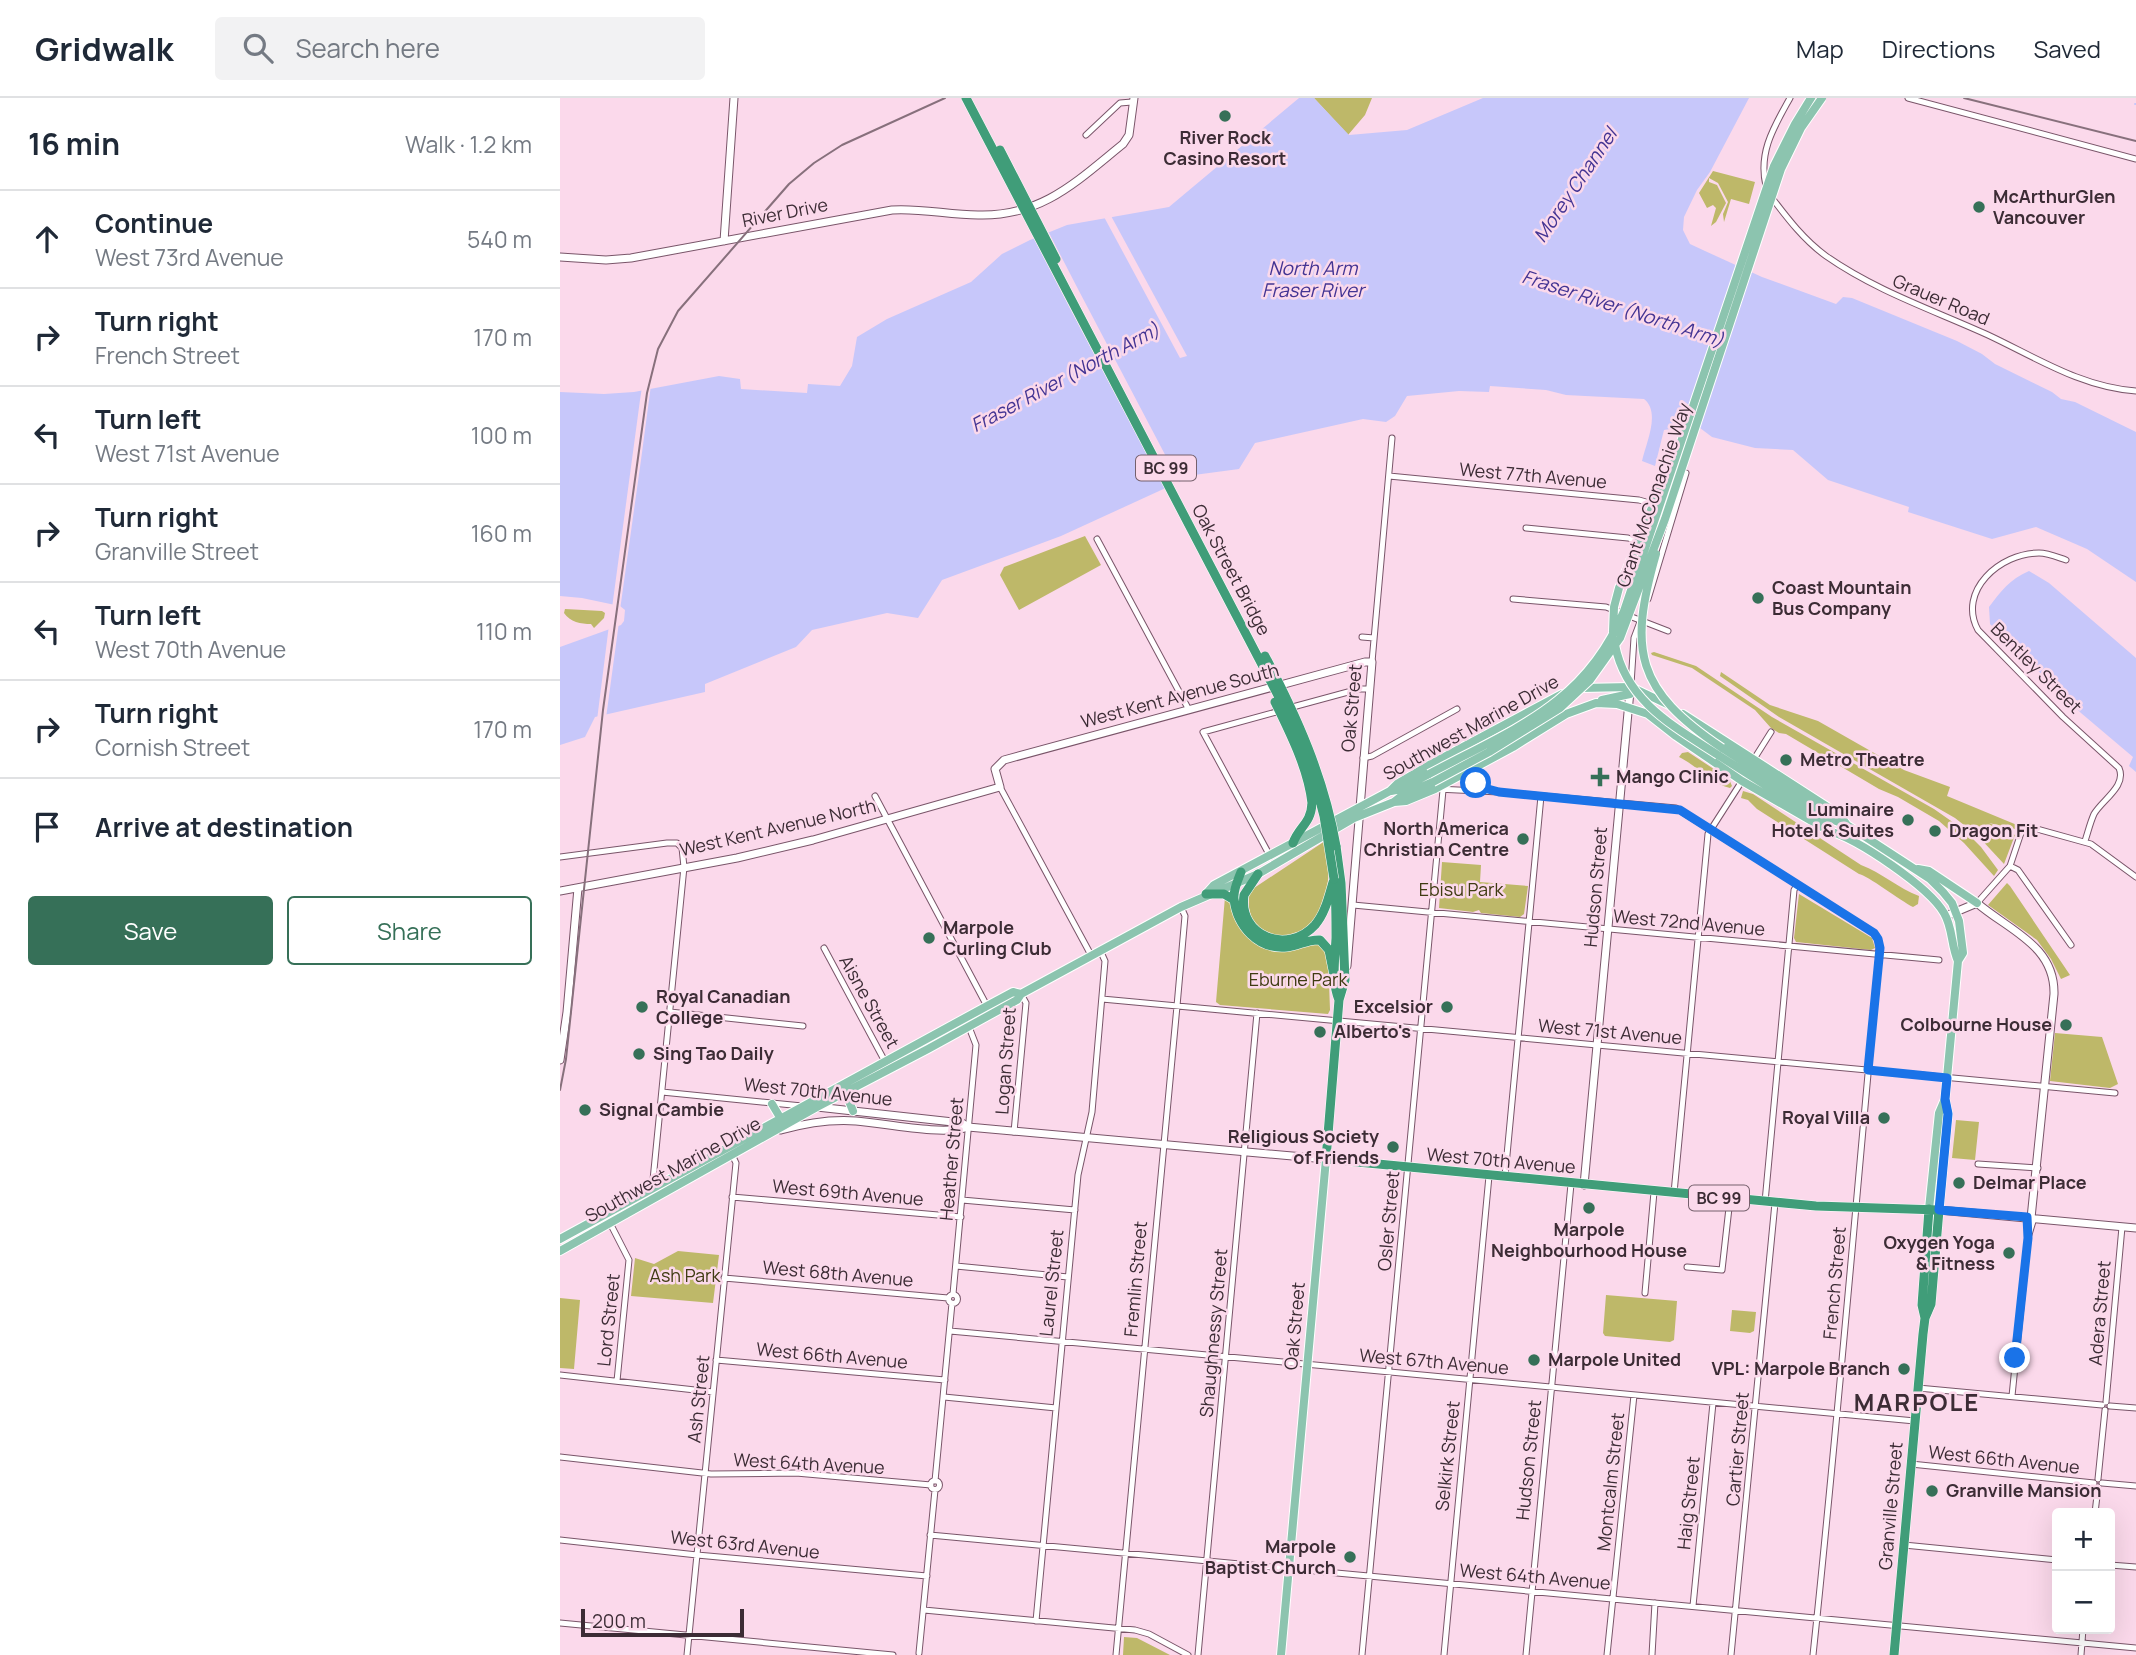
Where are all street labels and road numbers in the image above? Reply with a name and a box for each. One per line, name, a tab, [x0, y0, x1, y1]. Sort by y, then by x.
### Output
street label: River Drive	[740, 192, 830, 232]
street label: Grauer Road	[1889, 268, 1993, 330]
street label: Grant McConachie Way	[1610, 399, 1696, 590]
road number: BC 99	[1136, 456, 1196, 480]
street label: West 77th Avenue	[1458, 457, 1608, 493]
street label: Oak Street Bridge	[1187, 500, 1277, 639]
street label: Bentley Street	[1986, 616, 2088, 718]
street label: West Kent Avenue South	[1078, 657, 1281, 733]
street label: Oak Street	[1335, 663, 1367, 753]
street label: Southwest Marine Drive	[1378, 669, 1563, 785]
street label: West Kent Avenue North	[677, 793, 878, 861]
street label: Hudson Street	[1578, 826, 1612, 948]
street label: West 72nd Avenue	[1612, 903, 1766, 941]
street label: Aisne Street	[834, 951, 905, 1052]
street label: Logan Street	[989, 1006, 1021, 1115]
street label: West 71st Avenue	[1537, 1013, 1683, 1049]
street label: West 70th Avenue	[742, 1071, 894, 1111]
street label: Heather Street	[934, 1096, 968, 1222]
street label: Southwest Marine Drive	[580, 1111, 765, 1227]
street label: West 70th Avenue	[1425, 1142, 1577, 1178]
street label: Osler Street	[1372, 1170, 1404, 1272]
street label: West 69th Avenue	[771, 1173, 925, 1211]
road number: BC 99	[1689, 1186, 1749, 1210]
street label: Fremlin Street	[1118, 1220, 1152, 1338]
street label: French Street	[1817, 1225, 1851, 1340]
street label: Laurel Street	[1033, 1228, 1069, 1338]
street label: Shaughnessy Street	[1194, 1247, 1232, 1418]
street label: West 68th Avenue	[762, 1254, 914, 1292]
street label: Adera Street	[2082, 1259, 2116, 1366]
street label: Lord Street	[591, 1272, 625, 1368]
street label: Oak Street	[1278, 1281, 1310, 1371]
street label: West 66th Avenue	[755, 1336, 909, 1374]
street label: West 67th Avenue	[1358, 1343, 1510, 1379]
street label: Ash Street	[681, 1354, 715, 1444]
street label: Cartier Street	[1720, 1391, 1754, 1507]
street label: Hudson Street	[1510, 1399, 1546, 1521]
street label: Selkirk Street	[1429, 1400, 1465, 1512]
street label: Montcalm Street	[1591, 1411, 1629, 1552]
street label: West 66th Avenue	[1927, 1439, 2081, 1479]
street label: Granville Street	[1872, 1441, 1908, 1571]
street label: West 64th Avenue	[733, 1447, 885, 1479]
street label: Haig Street	[1671, 1455, 1705, 1551]
street label: West 63rd Avenue	[669, 1524, 821, 1564]
street label: West 64th Avenue	[1459, 1557, 1612, 1595]

